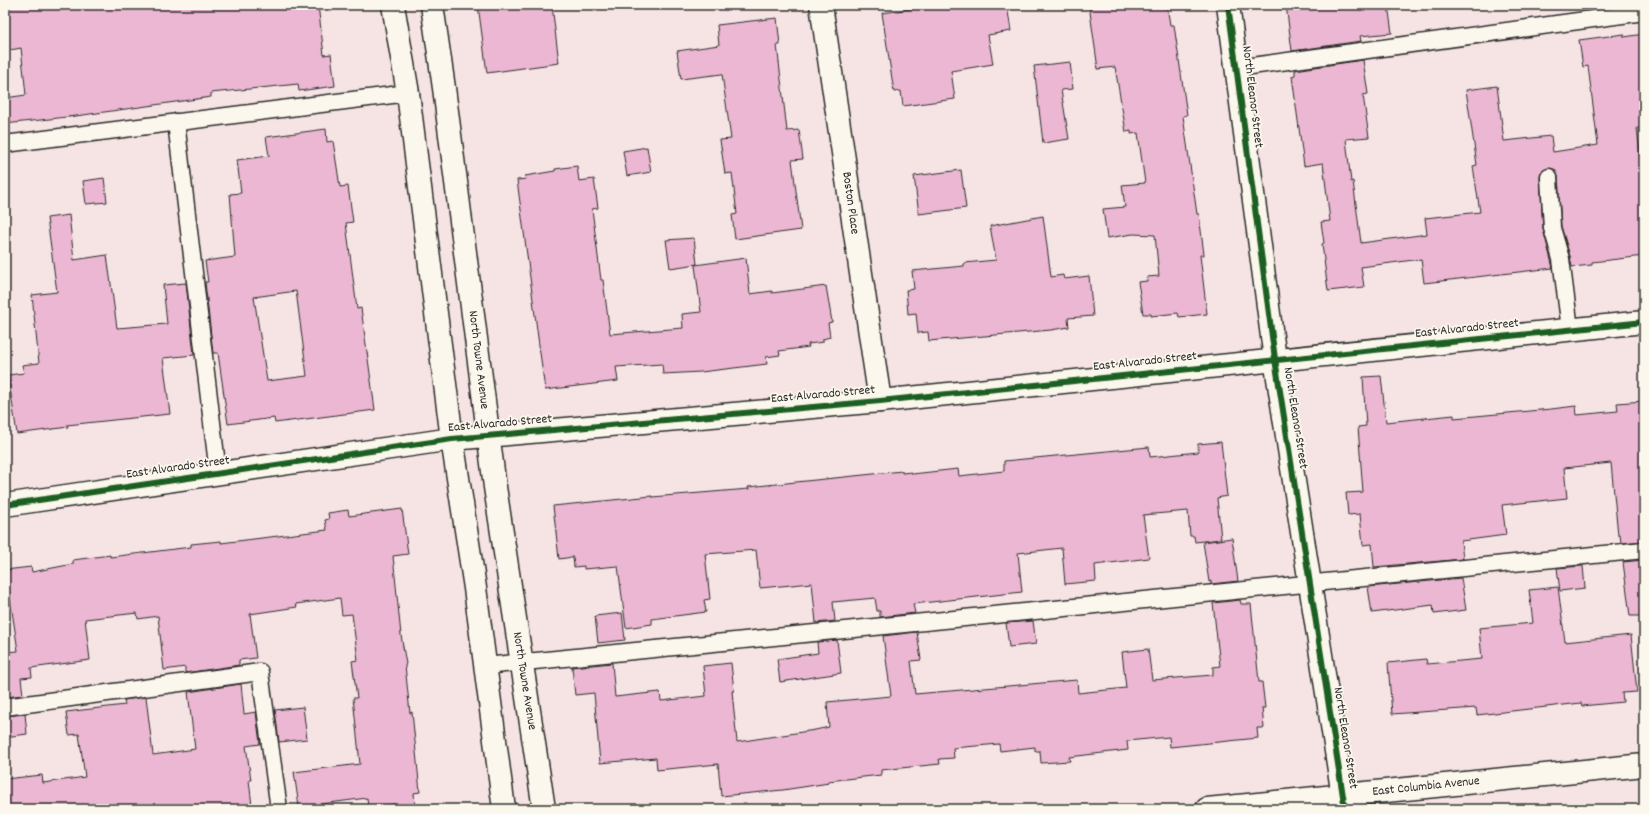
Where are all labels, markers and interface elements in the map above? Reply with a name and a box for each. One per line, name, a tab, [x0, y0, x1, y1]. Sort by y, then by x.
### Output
street label: North Eleanor Street	[1236, 45, 1268, 149]
street label: Boston Place	[836, 170, 864, 236]
street label: North Towne Avenue	[463, 310, 494, 411]
street label: East Alvarado Street	[1414, 314, 1520, 344]
street label: East Alvarado Street	[1092, 347, 1198, 377]
street label: North Eleanor Street	[1278, 366, 1312, 470]
street label: East Alvarado Street	[770, 381, 876, 409]
street label: East Alvarado Street	[447, 410, 553, 438]
street label: East Alvarado Street	[125, 451, 231, 485]
street label: North Towne Avenue	[507, 631, 541, 732]
street label: North Eleanor Street	[1328, 686, 1362, 790]
street label: East Columbia Avenue	[1371, 772, 1481, 802]

